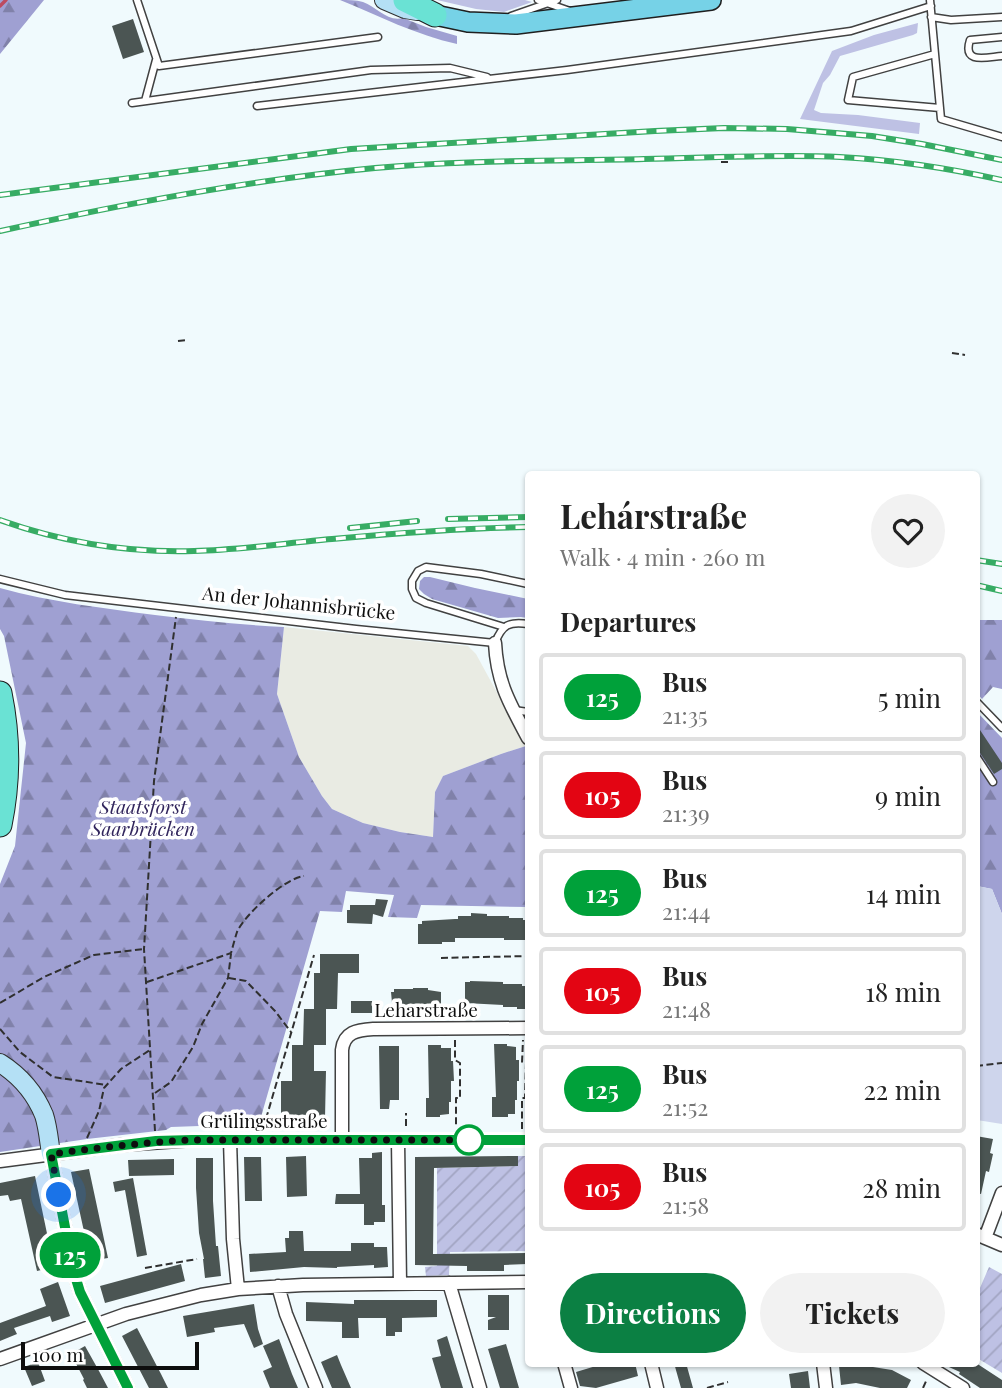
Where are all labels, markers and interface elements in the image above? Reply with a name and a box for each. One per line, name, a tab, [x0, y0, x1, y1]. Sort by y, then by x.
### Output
text: Lehárstraße	[560, 493, 747, 537]
button: heart	[871, 494, 945, 568]
text: Walk · 4 min · 260 m	[560, 541, 765, 572]
street label: An der Johannisbrücke	[200, 579, 397, 625]
text: Departures	[560, 604, 696, 639]
text: Bus	[662, 664, 707, 699]
text: 5 min	[878, 680, 941, 715]
text: 125	[586, 681, 619, 713]
text: 21:35	[662, 699, 708, 730]
text: Bus	[662, 762, 707, 797]
text: 9 min	[875, 778, 941, 813]
text: 105	[585, 779, 620, 811]
park label: Staatsforst Saarbrücken	[90, 793, 195, 841]
text: 21:39	[662, 797, 710, 828]
text: Bus	[662, 860, 707, 895]
text: 14 min	[866, 876, 941, 911]
text: 125	[586, 877, 619, 909]
text: 21:44	[662, 895, 710, 926]
text: Bus	[662, 958, 707, 993]
text: 18 min	[865, 974, 941, 1009]
text: 105	[585, 975, 620, 1007]
text: 21:48	[662, 993, 711, 1024]
street label: Leharstraße	[374, 996, 478, 1022]
text: Bus	[662, 1056, 707, 1091]
text: 22 min	[863, 1072, 941, 1107]
text: 125	[586, 1073, 619, 1105]
text: 21:52	[662, 1091, 708, 1122]
street label: Grülingsstraße	[200, 1107, 328, 1133]
unlabelled marker	[454, 1125, 484, 1155]
text: Bus	[662, 1154, 707, 1189]
text: 28 min	[862, 1170, 941, 1205]
text: 105	[585, 1171, 620, 1203]
your location	[41, 1177, 76, 1212]
text: 21:58	[662, 1189, 709, 1220]
line badge: 125	[30, 1232, 110, 1278]
text: 125	[54, 1239, 86, 1271]
button: Directions	[560, 1273, 746, 1353]
button: Tickets	[760, 1273, 945, 1353]
scale bar	[21, 1339, 200, 1371]
text: 100 m	[32, 1341, 83, 1367]

